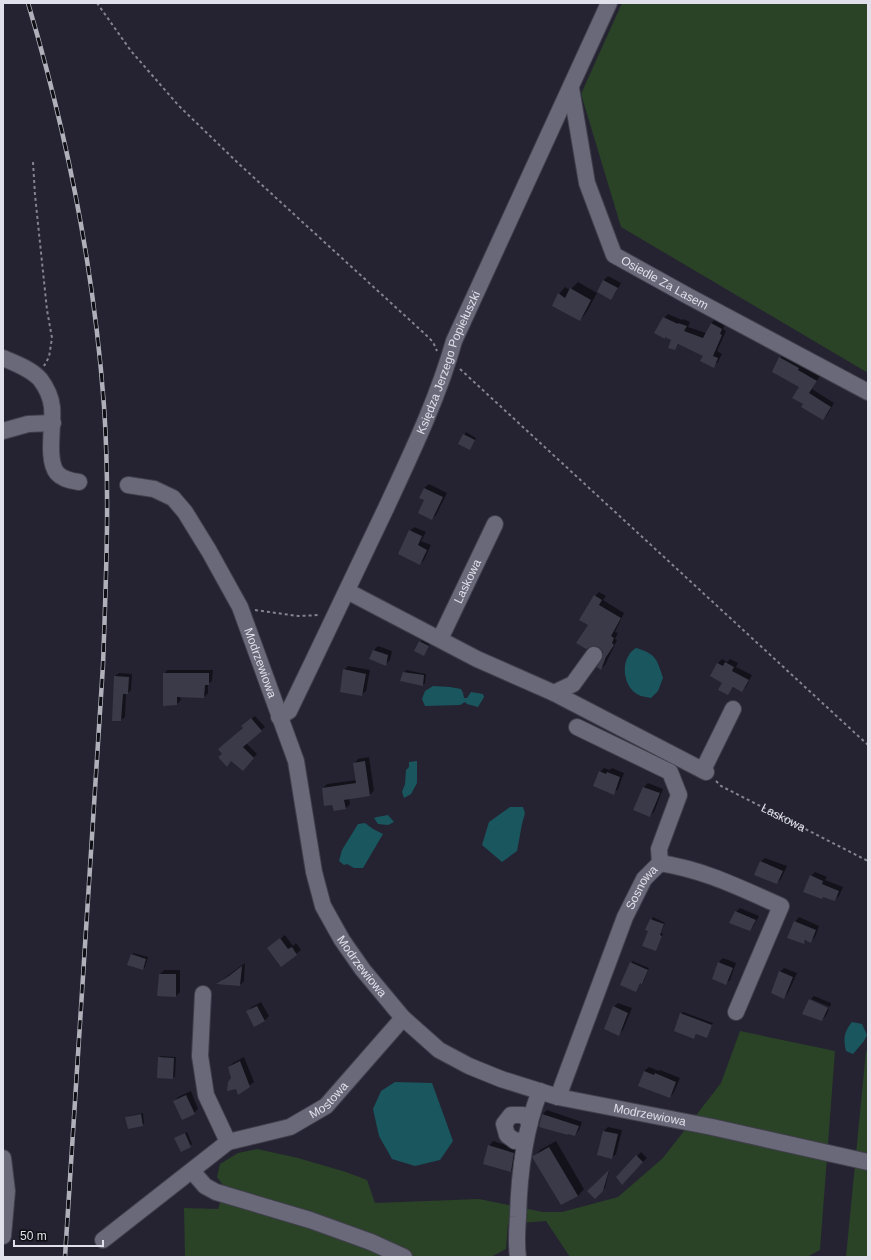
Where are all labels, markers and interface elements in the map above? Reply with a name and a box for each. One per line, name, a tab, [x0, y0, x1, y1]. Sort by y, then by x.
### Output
street label: Osiedle Za Lasem	[618, 253, 711, 312]
street label: Księdza Jerzego Popiełuszki	[414, 289, 483, 436]
street label: Laskowa	[451, 557, 484, 606]
street label: Modrzewiowa	[241, 626, 280, 700]
street label: Laskowa	[759, 801, 808, 835]
street label: Sosnowa	[623, 862, 661, 912]
street label: Modrzewiowa	[334, 933, 390, 1000]
street label: Mostowa	[307, 1079, 351, 1121]
street label: Modrzewiowa	[612, 1101, 687, 1129]
scale bar	[14, 1222, 103, 1248]
text: 50 m	[20, 1229, 47, 1243]

